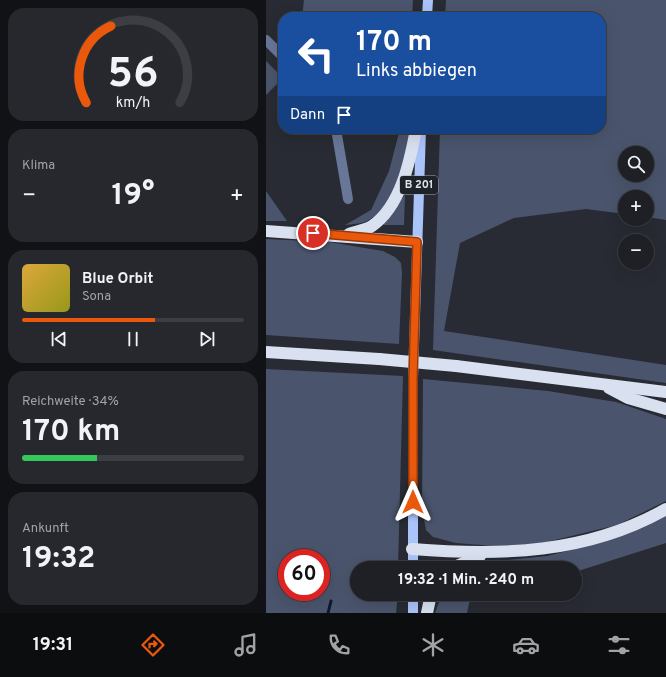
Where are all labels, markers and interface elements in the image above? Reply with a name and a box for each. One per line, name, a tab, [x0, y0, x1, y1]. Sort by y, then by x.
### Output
text: 170 m	[356, 25, 432, 61]
icon: left	[290, 28, 342, 80]
text: 56	[108, 48, 158, 101]
text: Links abbiegen	[356, 60, 477, 83]
text: km/h	[116, 93, 150, 111]
icon: arrive	[333, 104, 355, 126]
text: Dann	[290, 106, 325, 125]
map controls	[618, 146, 654, 270]
button: search	[618, 146, 654, 182]
text: Klima	[22, 158, 55, 174]
road number: B 201	[400, 176, 438, 194]
text: 19°	[112, 178, 154, 215]
text: −	[22, 183, 36, 210]
text: +	[230, 183, 244, 210]
button: +	[618, 190, 654, 226]
pin	[296, 216, 330, 250]
icon: arrive	[302, 222, 324, 244]
button: −	[618, 234, 654, 270]
text: Blue Orbit	[82, 270, 153, 289]
text: Sona	[82, 289, 111, 305]
icon: previous	[48, 328, 70, 350]
icon: pause	[122, 328, 144, 350]
icon: next	[196, 328, 218, 350]
text: Reichweite · 34%	[22, 394, 119, 410]
text: 170 km	[22, 414, 120, 451]
position arrow	[392, 481, 434, 523]
text: Ankunft	[22, 521, 69, 537]
text: 19:32	[22, 541, 95, 578]
speed limit sign: 60	[278, 549, 330, 601]
text: 19:32 · 1 Min. · 240 m	[398, 571, 534, 590]
icon: directions	[139, 631, 167, 659]
icon: music	[232, 631, 260, 659]
icon: phone	[325, 631, 353, 659]
icon: climate	[419, 631, 447, 659]
icon: car	[512, 631, 540, 659]
icon: filters	[605, 631, 633, 659]
text: 19:31	[33, 634, 73, 657]

